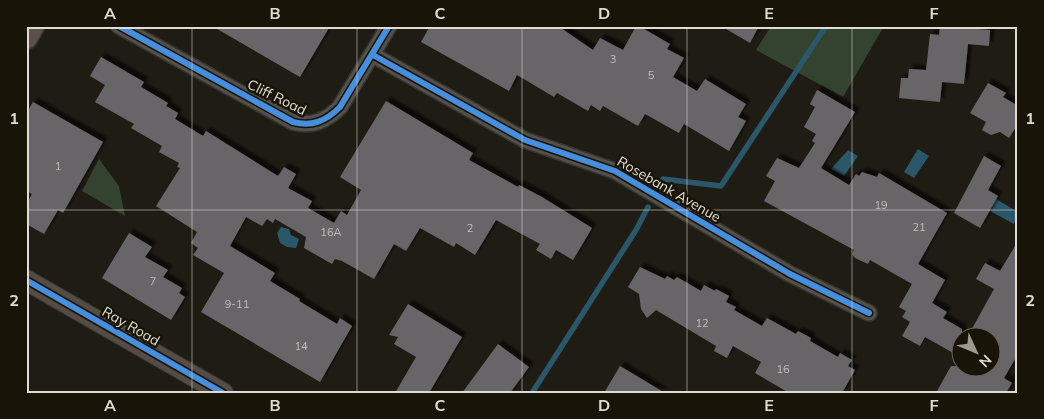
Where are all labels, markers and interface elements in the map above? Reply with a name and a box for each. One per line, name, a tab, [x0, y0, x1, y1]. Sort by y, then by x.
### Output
text: A	[104, 3, 116, 23]
text: B	[269, 3, 281, 23]
text: C	[435, 3, 446, 23]
text: D	[598, 3, 610, 23]
text: E	[764, 3, 774, 23]
text: F	[929, 3, 939, 23]
house number: 3	[610, 52, 616, 66]
house number: 5	[648, 68, 655, 82]
street label: Cliff Road	[245, 75, 309, 119]
text: 1	[9, 108, 19, 128]
text: 1	[1025, 108, 1035, 128]
street label: Rosebank Avenue	[614, 152, 724, 226]
house number: 1	[55, 159, 61, 173]
house number: 19	[874, 198, 888, 212]
house number: 21	[912, 220, 926, 234]
house number: 2	[467, 221, 474, 235]
house number: 16A	[320, 225, 342, 239]
house number: 7	[150, 274, 156, 288]
text: 2	[9, 290, 19, 310]
text: 2	[1025, 290, 1035, 310]
house number: 9-11	[225, 297, 249, 311]
street label: Ray Road	[99, 302, 163, 350]
house number: 12	[695, 316, 709, 330]
north arrow	[952, 326, 1002, 376]
house number: 14	[294, 339, 308, 353]
text: N	[975, 351, 995, 371]
house number: 16	[776, 362, 790, 376]
text: A	[104, 395, 116, 415]
text: B	[269, 395, 281, 415]
text: C	[435, 395, 446, 415]
text: D	[598, 395, 610, 415]
text: E	[764, 395, 774, 415]
text: F	[929, 395, 939, 415]

